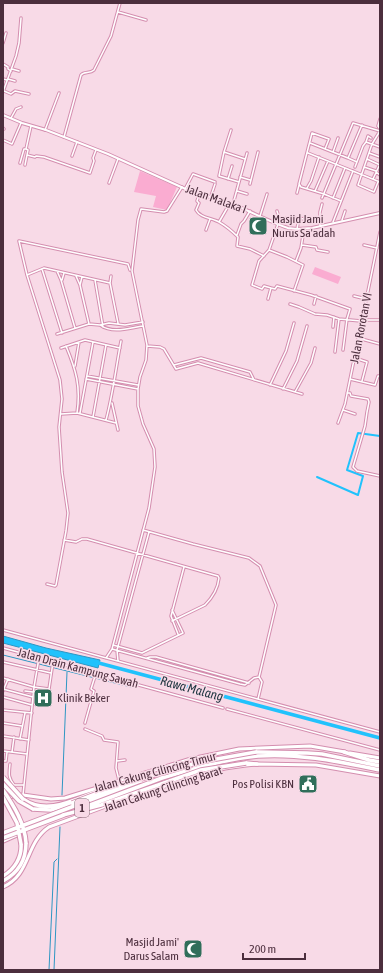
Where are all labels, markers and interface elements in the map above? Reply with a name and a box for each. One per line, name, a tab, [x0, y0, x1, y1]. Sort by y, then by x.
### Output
street label: Jalan Malaka I	[184, 182, 248, 216]
place label: Masjid Jami Nurus Sa'adah	[272, 212, 335, 240]
mosque icon: Masjid Jami Nurus Sa'adah	[247, 215, 269, 237]
street label: Jalan Rorotan VI	[347, 291, 375, 365]
street label: Jalan Drain Kampung Sawah	[16, 645, 140, 691]
water label: Rawa Malang	[159, 673, 225, 704]
hospital icon: Klinik Beker	[32, 687, 54, 709]
place label: Klinik Beker	[57, 691, 110, 705]
street label: Jalan Cakung Cilincing Timur	[92, 749, 218, 795]
street label: Jalan Cakung Cilincing Barat	[102, 763, 224, 815]
public building icon: Pos Polisi KBN	[297, 773, 319, 795]
place label: Pos Polisi KBN	[232, 777, 294, 791]
road number: 1	[75, 799, 89, 817]
place label: Masjid Jami' Darus Salam	[123, 935, 179, 963]
scale bar	[243, 935, 305, 961]
mosque icon: Masjid Jami' Darus Salam	[182, 938, 204, 960]
text: 200 m	[249, 942, 276, 956]

